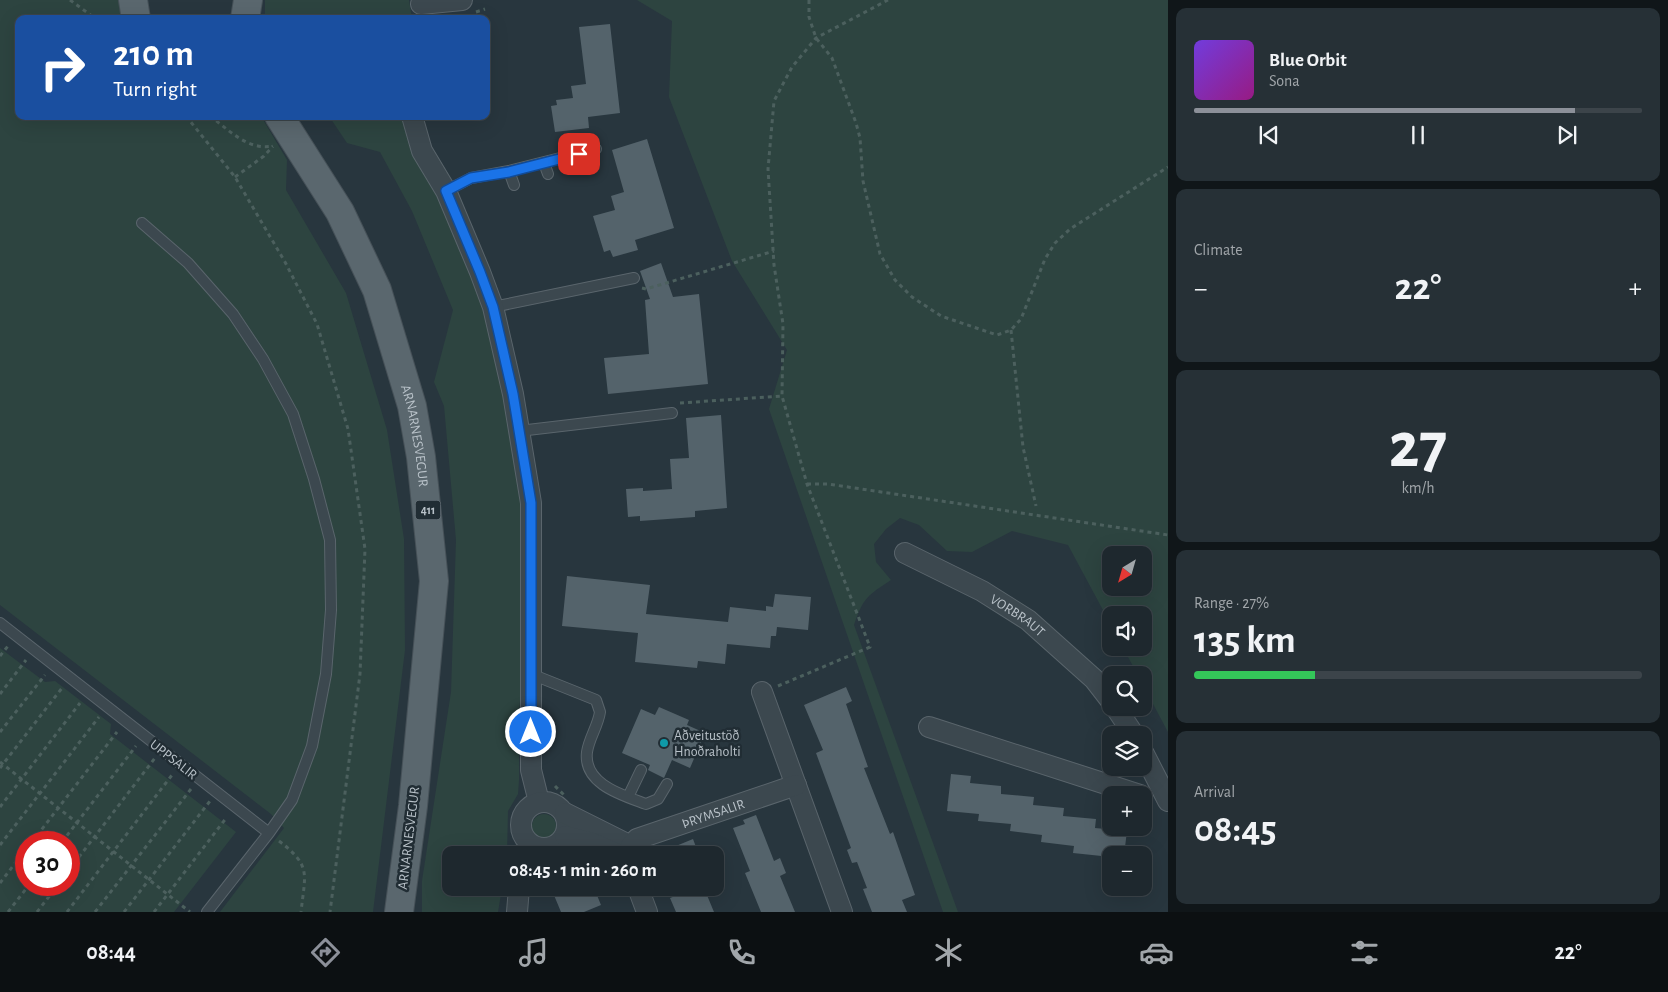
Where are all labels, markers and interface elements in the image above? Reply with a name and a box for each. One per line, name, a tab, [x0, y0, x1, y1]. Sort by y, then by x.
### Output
icon: right	[30, 35, 95, 100]
text: 210 m	[113, 37, 194, 72]
text: Blue Orbit	[1269, 51, 1347, 70]
text: Sona	[1269, 73, 1300, 89]
text: Turn right	[113, 78, 197, 100]
icon: previous	[1255, 121, 1283, 149]
icon: pause	[1404, 121, 1432, 149]
icon: next	[1553, 121, 1581, 149]
pin	[558, 133, 600, 175]
icon: arrive	[565, 140, 593, 168]
text: Climate	[1194, 242, 1243, 258]
text: 22°	[1395, 269, 1441, 307]
text: −	[1194, 275, 1207, 303]
text: +	[1629, 275, 1642, 303]
street label: ARNARNESVEGUR	[398, 383, 430, 488]
text: 27	[1389, 414, 1447, 479]
text: km/h	[1401, 480, 1435, 496]
road number: 411	[416, 500, 440, 520]
north arrow	[1102, 546, 1152, 596]
map controls	[1102, 546, 1152, 896]
street label: VORBRAUT	[988, 592, 1047, 640]
text: Range · 27%	[1194, 595, 1269, 611]
button: sound	[1102, 606, 1152, 656]
text: 135 km	[1194, 622, 1296, 660]
button: search	[1102, 666, 1152, 716]
position arrow	[504, 705, 556, 757]
button: layers	[1102, 726, 1152, 776]
place label: Aðveitustöð Hnoðraholti	[674, 729, 741, 759]
street label: UPPSALIR	[147, 737, 200, 782]
marker: Aðveitustöð Hnoðraholti	[658, 737, 670, 749]
text: Arrival	[1194, 784, 1235, 800]
street label: ARNARNESVEGUR	[396, 786, 422, 890]
button: +	[1102, 786, 1152, 836]
street label: ÞRYMSALIR	[680, 797, 747, 831]
text: 08:45	[1194, 811, 1277, 849]
speed limit sign: 30	[15, 831, 80, 896]
button: −	[1102, 846, 1152, 896]
text: 08:45 · 1 min · 260 m	[509, 861, 657, 880]
icon: directions	[308, 935, 343, 970]
icon: music	[516, 935, 551, 970]
icon: phone	[724, 935, 759, 970]
icon: climate	[931, 935, 966, 970]
icon: car	[1139, 935, 1174, 970]
icon: filters	[1347, 935, 1382, 970]
text: 08:44	[86, 941, 136, 963]
text: 22°	[1554, 941, 1582, 963]

